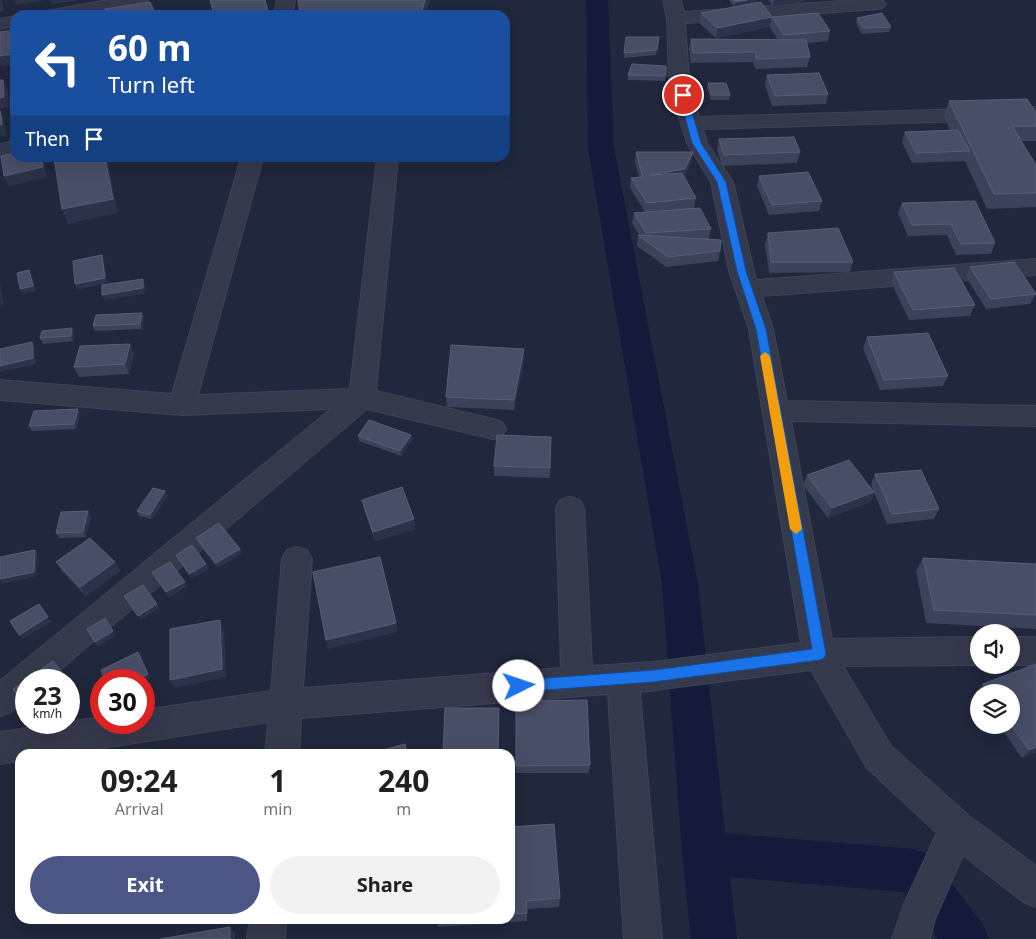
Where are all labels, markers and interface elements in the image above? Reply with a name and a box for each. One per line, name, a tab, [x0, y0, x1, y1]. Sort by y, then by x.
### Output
text: 60 m	[108, 24, 191, 71]
icon: left	[25, 30, 90, 95]
text: Turn left	[108, 69, 195, 99]
pin	[662, 74, 704, 116]
icon: arrive	[669, 81, 697, 109]
icon: arrive	[80, 125, 108, 153]
text: Then	[25, 126, 70, 152]
map controls	[970, 624, 1020, 734]
button: sound	[970, 624, 1020, 674]
position arrow	[492, 659, 544, 711]
speed limit sign: 30	[90, 669, 155, 734]
text: 23	[33, 678, 62, 712]
button: layers	[970, 684, 1020, 734]
text: km/h	[33, 705, 62, 722]
text: 09:24	[101, 760, 178, 801]
text: 1	[269, 760, 286, 801]
text: 240	[378, 760, 429, 801]
text: Arrival	[115, 798, 164, 820]
text: min	[263, 798, 292, 820]
text: m	[396, 798, 411, 820]
button: Exit	[30, 856, 260, 914]
button: Share	[270, 856, 500, 914]

